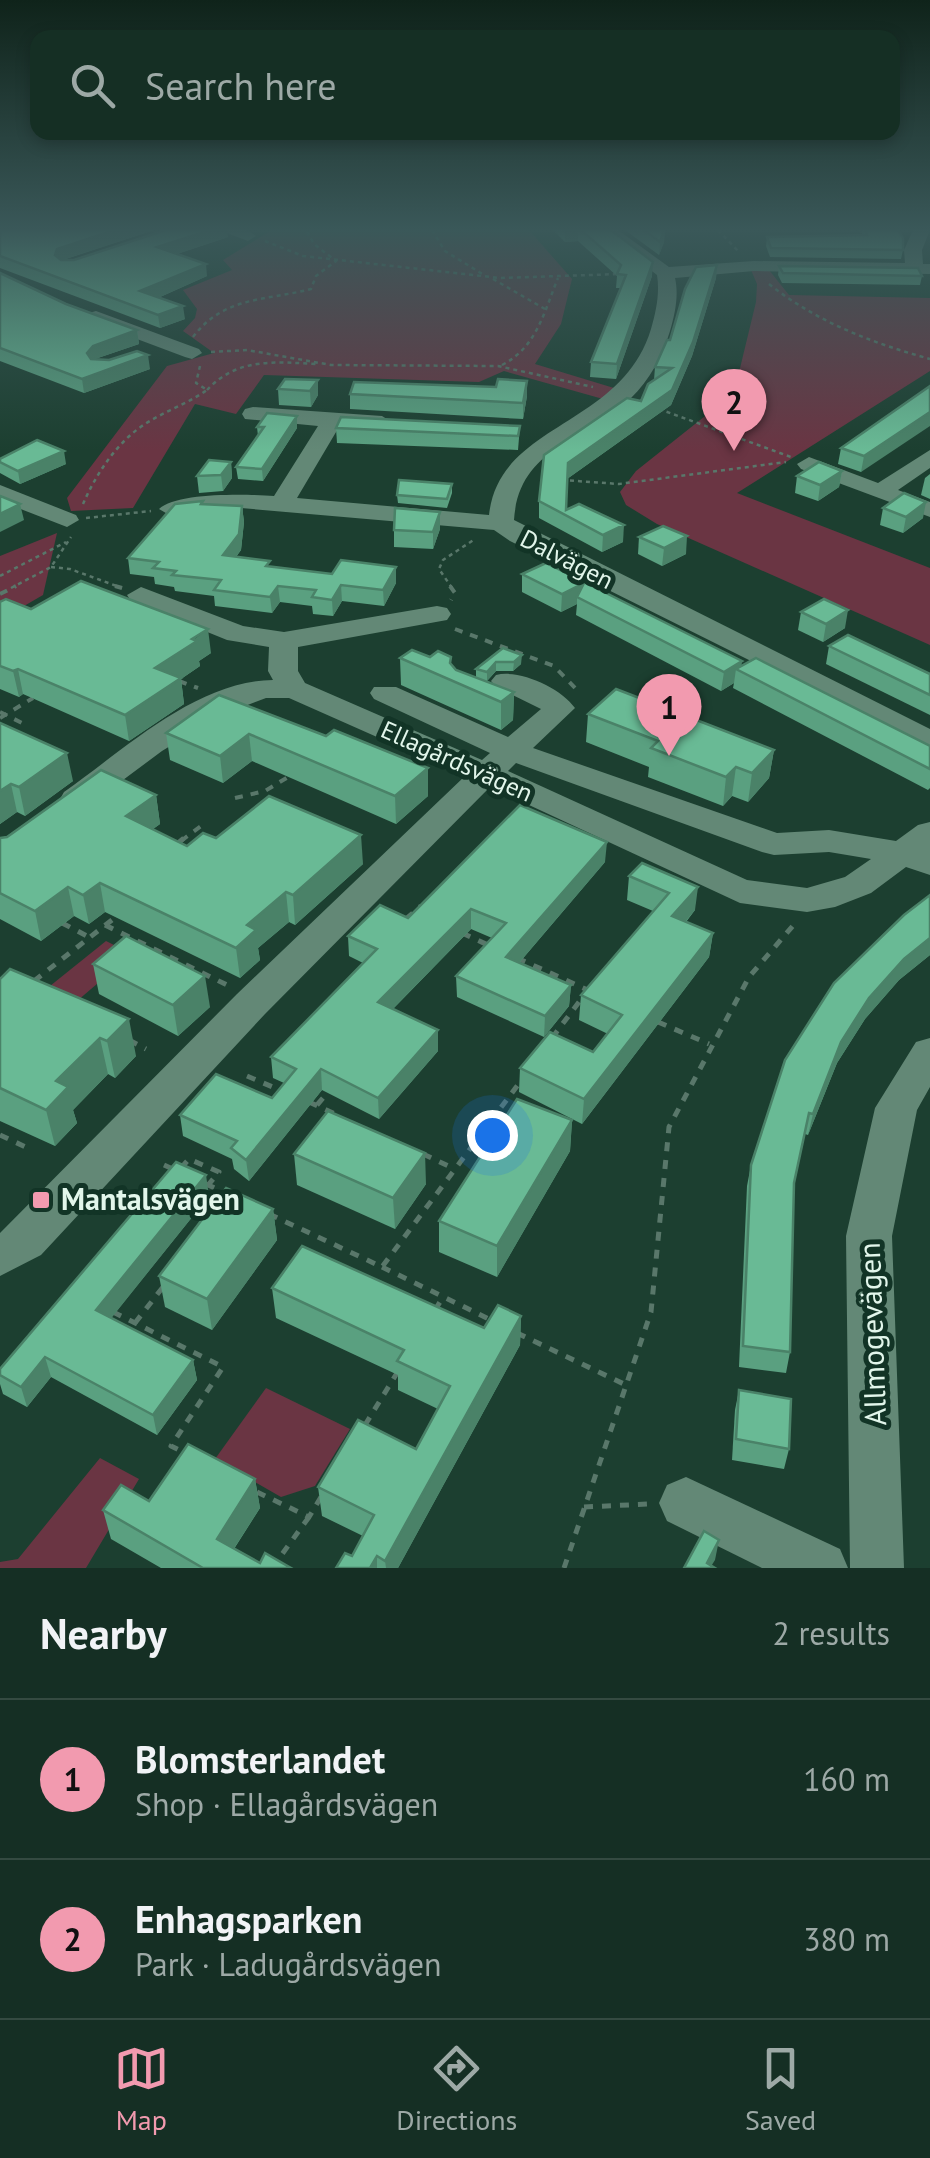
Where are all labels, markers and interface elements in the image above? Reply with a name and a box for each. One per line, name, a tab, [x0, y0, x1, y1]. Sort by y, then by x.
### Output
search box	[30, 30, 900, 140]
icon: search	[65, 58, 120, 113]
text: Search here	[145, 61, 337, 110]
pin: 2	[702, 368, 766, 451]
street label: Dalvägen	[515, 522, 619, 596]
pin: 1	[636, 674, 702, 756]
street label: Ellagårdsvägen	[376, 713, 538, 809]
your location	[467, 1110, 518, 1161]
place label: Mantalsvägen	[61, 1179, 240, 1218]
marker: Mantalsvägen	[30, 1189, 52, 1211]
street label: Allmogevägen	[849, 1242, 894, 1426]
text: Nearby	[40, 1606, 167, 1661]
text: 2 results	[772, 1612, 890, 1654]
text: Blomsterlandet	[135, 1734, 385, 1783]
text: 1	[63, 1758, 82, 1800]
text: 160 m	[803, 1758, 890, 1800]
text: Shop · Ellagårdsvägen	[135, 1783, 438, 1825]
text: Enhagsparken	[135, 1894, 362, 1943]
text: 2	[63, 1918, 82, 1960]
text: 380 m	[803, 1918, 890, 1960]
text: Park · Ladugårdsvägen	[135, 1943, 442, 1985]
tab: Map	[114, 2041, 169, 2138]
tab: Directions	[396, 2041, 517, 2138]
tab: Saved	[745, 2041, 816, 2138]

